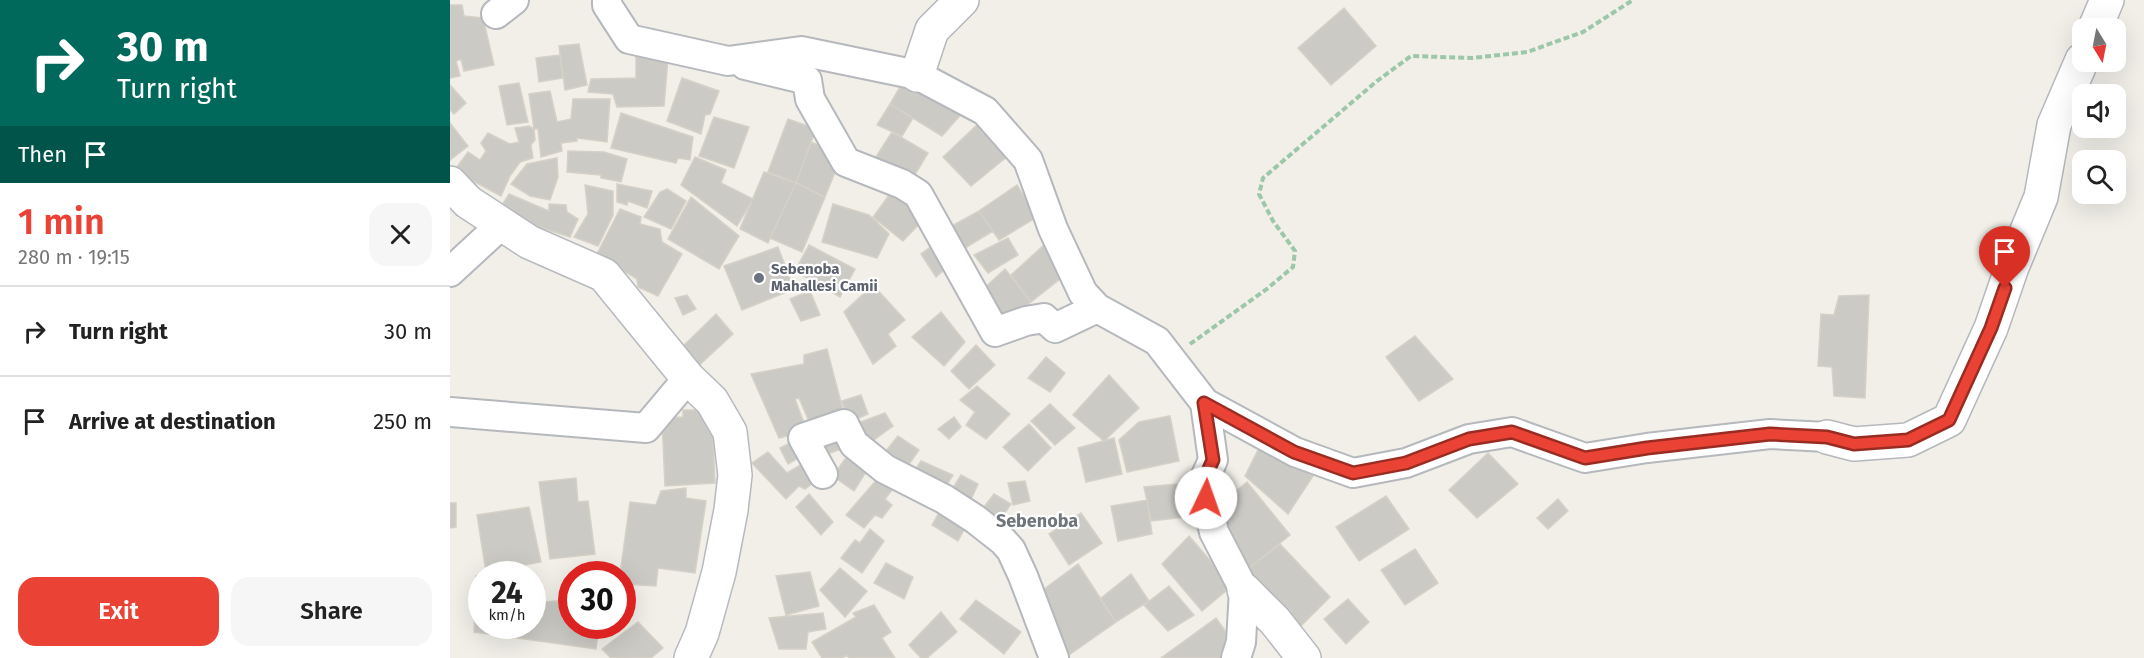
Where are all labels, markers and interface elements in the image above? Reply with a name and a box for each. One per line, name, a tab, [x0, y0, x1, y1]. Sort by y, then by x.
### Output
north arrow	[2072, 18, 2126, 72]
map controls	[2072, 18, 2126, 204]
text: 30 m	[117, 22, 209, 72]
icon: right	[18, 24, 96, 102]
text: Turn right	[117, 73, 237, 105]
button: sound	[2072, 84, 2126, 138]
icon: arrive	[79, 138, 112, 171]
text: Then	[18, 141, 67, 168]
button: search	[2072, 150, 2126, 204]
text: 1 min	[18, 200, 105, 244]
button: close	[369, 203, 432, 266]
pin	[1979, 226, 2030, 288]
icon: arrive	[1988, 235, 2021, 268]
text: 280 m · 19:15	[18, 245, 130, 269]
place label: Sebenoba Mahallesi Camii	[771, 260, 878, 295]
marker: Sebenoba Mahallesi Camii	[752, 271, 766, 285]
icon: right	[18, 315, 51, 348]
text: Turn right	[69, 318, 168, 345]
text: 30 m	[384, 318, 432, 345]
icon: arrive	[18, 405, 51, 438]
text: Arrive at destination	[69, 408, 276, 435]
text: 250 m	[373, 408, 432, 435]
position arrow	[1174, 466, 1238, 530]
district label: Sebenoba	[996, 510, 1078, 532]
speed limit sign: 30	[558, 561, 636, 639]
text: 24	[491, 575, 523, 611]
button: Exit	[18, 577, 219, 646]
button: Share	[231, 577, 432, 646]
text: km/h	[488, 606, 526, 624]

